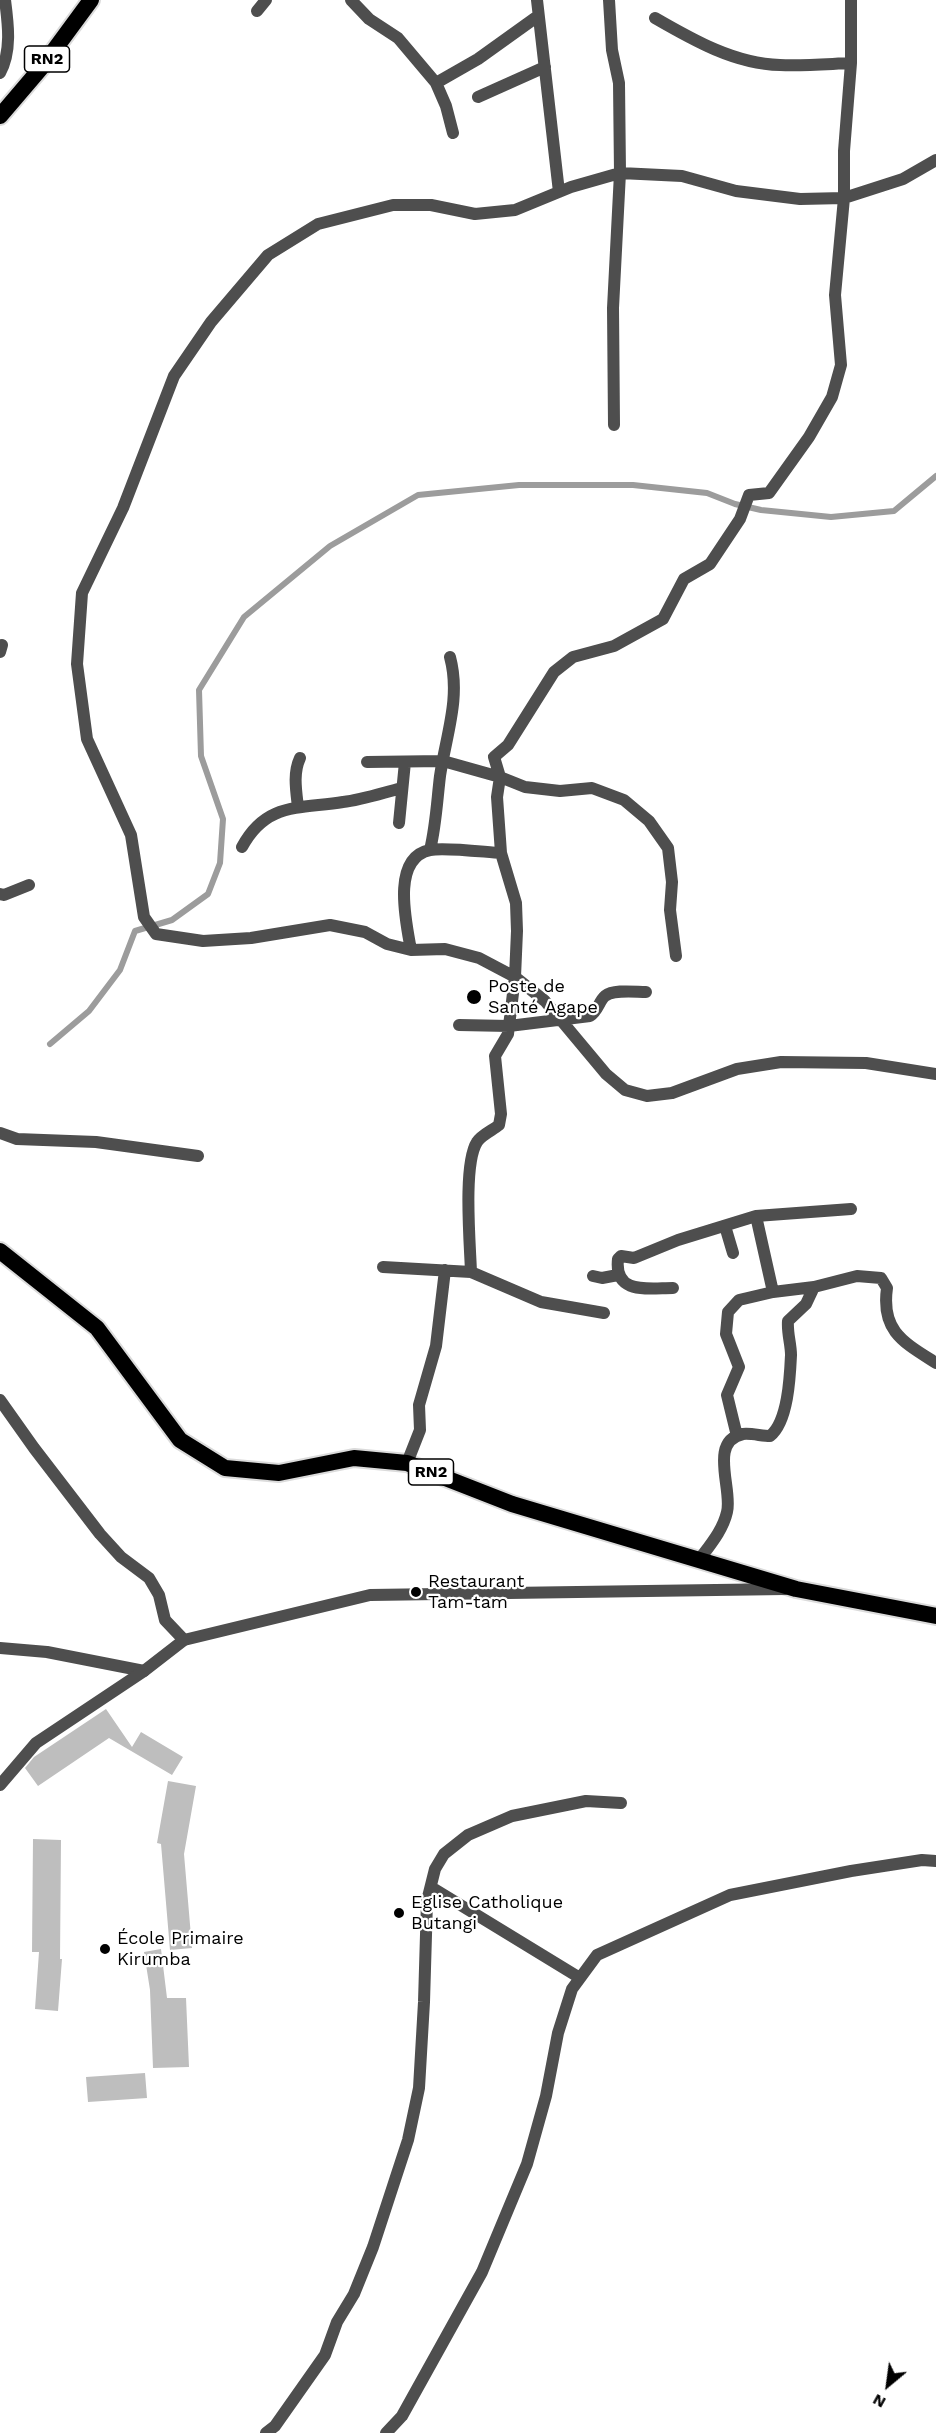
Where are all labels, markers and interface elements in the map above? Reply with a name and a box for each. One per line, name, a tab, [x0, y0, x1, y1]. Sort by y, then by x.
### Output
road number: RN2	[24, 46, 70, 72]
place label: Poste de Santé Agape	[488, 976, 598, 1018]
marker: Poste de Santé Agape	[465, 988, 483, 1006]
road number: RN2	[408, 1459, 454, 1485]
place label: Restaurant Tam-tam	[428, 1571, 524, 1614]
marker: Restaurant Tam-tam	[409, 1585, 423, 1599]
place label: Eglise Catholique Butangi	[411, 1892, 563, 1934]
marker: Eglise Catholique Butangi	[392, 1906, 406, 1920]
place label: École Primaire Kirumba	[117, 1928, 244, 1970]
marker: École Primaire Kirumba	[98, 1942, 112, 1956]
north arrow	[858, 2355, 918, 2415]
text: N	[869, 2390, 889, 2412]

